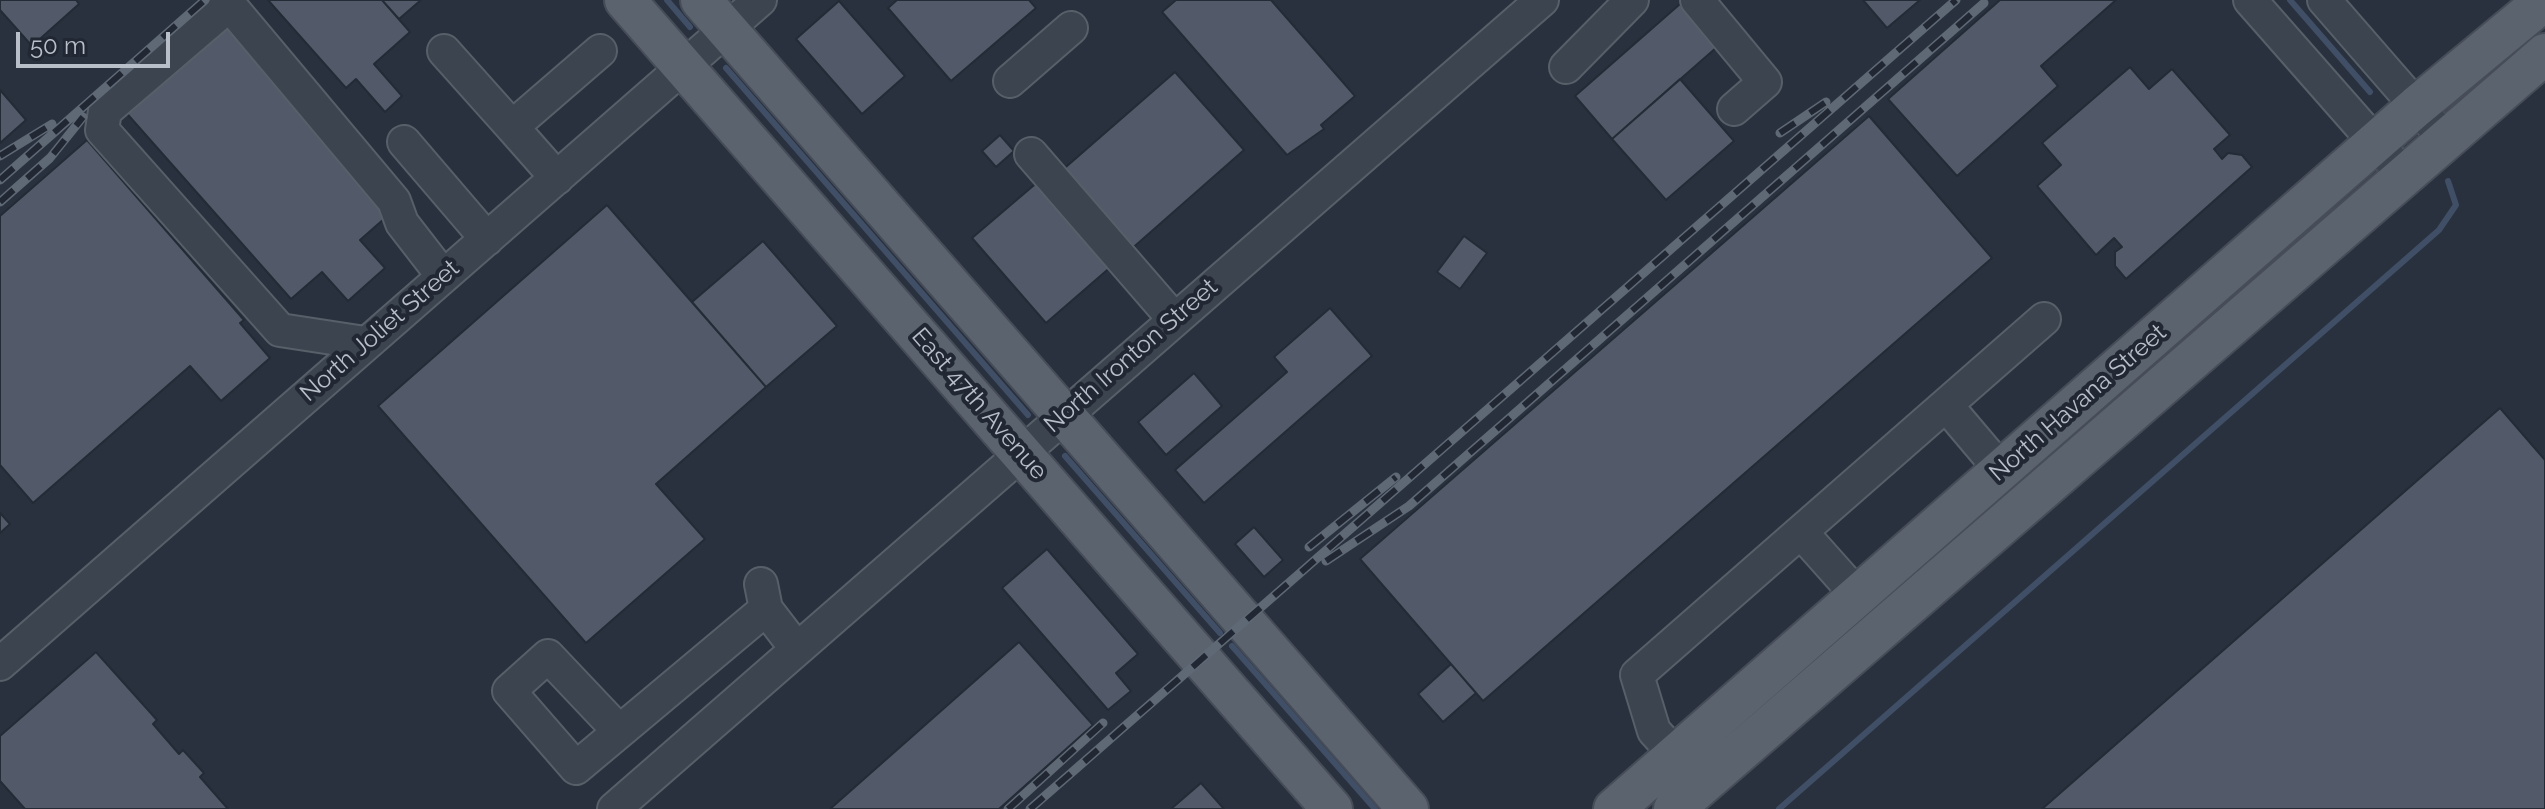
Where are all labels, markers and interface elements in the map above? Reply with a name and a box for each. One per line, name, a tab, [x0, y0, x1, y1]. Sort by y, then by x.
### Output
scale bar	[20, 16, 174, 66]
text: 50 m	[30, 31, 86, 60]
street label: North Joliet Street	[295, 254, 465, 408]
street label: North Ironton Street	[1039, 273, 1223, 439]
street label: North Havana Street	[1984, 318, 2172, 488]
street label: East 47th Avenue	[905, 322, 1053, 486]

